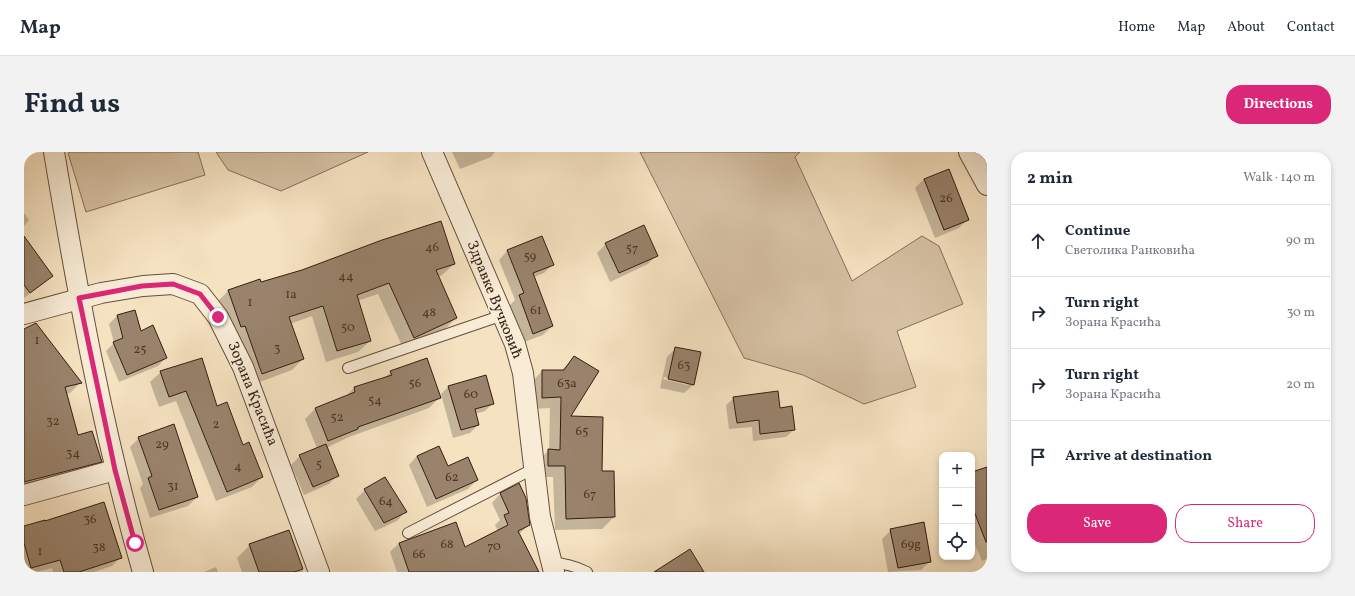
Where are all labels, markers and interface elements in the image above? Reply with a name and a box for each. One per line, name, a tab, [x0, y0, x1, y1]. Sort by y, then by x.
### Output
text: Map	[20, 15, 61, 41]
text: Home	[1118, 18, 1155, 37]
text: Map	[1177, 18, 1205, 37]
text: About	[1227, 18, 1265, 37]
text: Contact	[1287, 18, 1335, 37]
text: Find us	[24, 85, 120, 124]
button: Directions	[1226, 85, 1331, 124]
text: 2 min	[1027, 167, 1073, 190]
text: Walk · 140 m	[1243, 169, 1315, 187]
house number: 26	[939, 190, 953, 208]
text: Continue	[1065, 221, 1130, 242]
icon: ahead	[1027, 230, 1049, 252]
text: 90 m	[1286, 232, 1315, 250]
street label: Здравке Вучковић	[461, 238, 527, 362]
house number: 46	[425, 239, 440, 257]
house number: 57	[626, 240, 638, 258]
text: Светолика Ранковића	[1065, 242, 1195, 260]
house number: 59	[524, 248, 537, 266]
house number: 44	[338, 268, 354, 286]
house number: 1a	[285, 286, 297, 304]
text: Turn right	[1065, 293, 1139, 314]
house number: 1	[247, 294, 253, 312]
house number: 61	[530, 302, 542, 320]
icon: right	[1027, 302, 1049, 324]
house number: 48	[422, 304, 436, 322]
text: 30 m	[1287, 304, 1315, 322]
route end	[209, 308, 227, 326]
text: Зорана Красића	[1065, 314, 1161, 332]
house number: 50	[341, 319, 355, 337]
house number: 1	[34, 332, 40, 350]
street label: Зорана Красића	[222, 339, 282, 449]
house number: 3	[274, 340, 281, 358]
house number: 25	[133, 341, 147, 359]
house number: 63	[677, 357, 691, 375]
text: Turn right	[1065, 365, 1139, 386]
icon: right	[1027, 374, 1049, 396]
house number: 56	[409, 375, 422, 393]
house number: 63a	[557, 375, 577, 393]
text: 20 m	[1286, 376, 1315, 394]
house number: 60	[464, 386, 478, 404]
text: Зорана Красића	[1065, 386, 1161, 404]
house number: 54	[368, 392, 382, 410]
house number: 52	[330, 409, 344, 427]
house number: 32	[46, 413, 60, 431]
house number: 2	[213, 416, 220, 434]
house number: 65	[576, 423, 588, 441]
house number: 29	[155, 436, 169, 454]
house number: 34	[66, 445, 80, 463]
icon: arrive	[1027, 446, 1049, 468]
text: Arrive at destination	[1065, 446, 1212, 467]
map controls	[939, 452, 975, 560]
button: +	[939, 452, 975, 488]
house number: 5	[316, 456, 322, 474]
house number: 4	[234, 458, 242, 476]
house number: 62	[445, 469, 459, 487]
house number: 31	[167, 478, 179, 496]
house number: 67	[584, 486, 596, 504]
button: −	[939, 488, 975, 524]
house number: 64	[379, 493, 393, 511]
button: Save	[1027, 504, 1167, 543]
button: Share	[1175, 504, 1315, 543]
house number: 36	[83, 511, 97, 529]
button: locate	[939, 524, 975, 560]
route start	[126, 534, 144, 552]
house number: 68	[440, 536, 454, 554]
house number: 69g	[901, 536, 921, 554]
house number: 70	[487, 538, 501, 556]
house number: 38	[92, 539, 106, 557]
house number: 1	[37, 543, 43, 561]
house number: 66	[412, 546, 426, 564]

